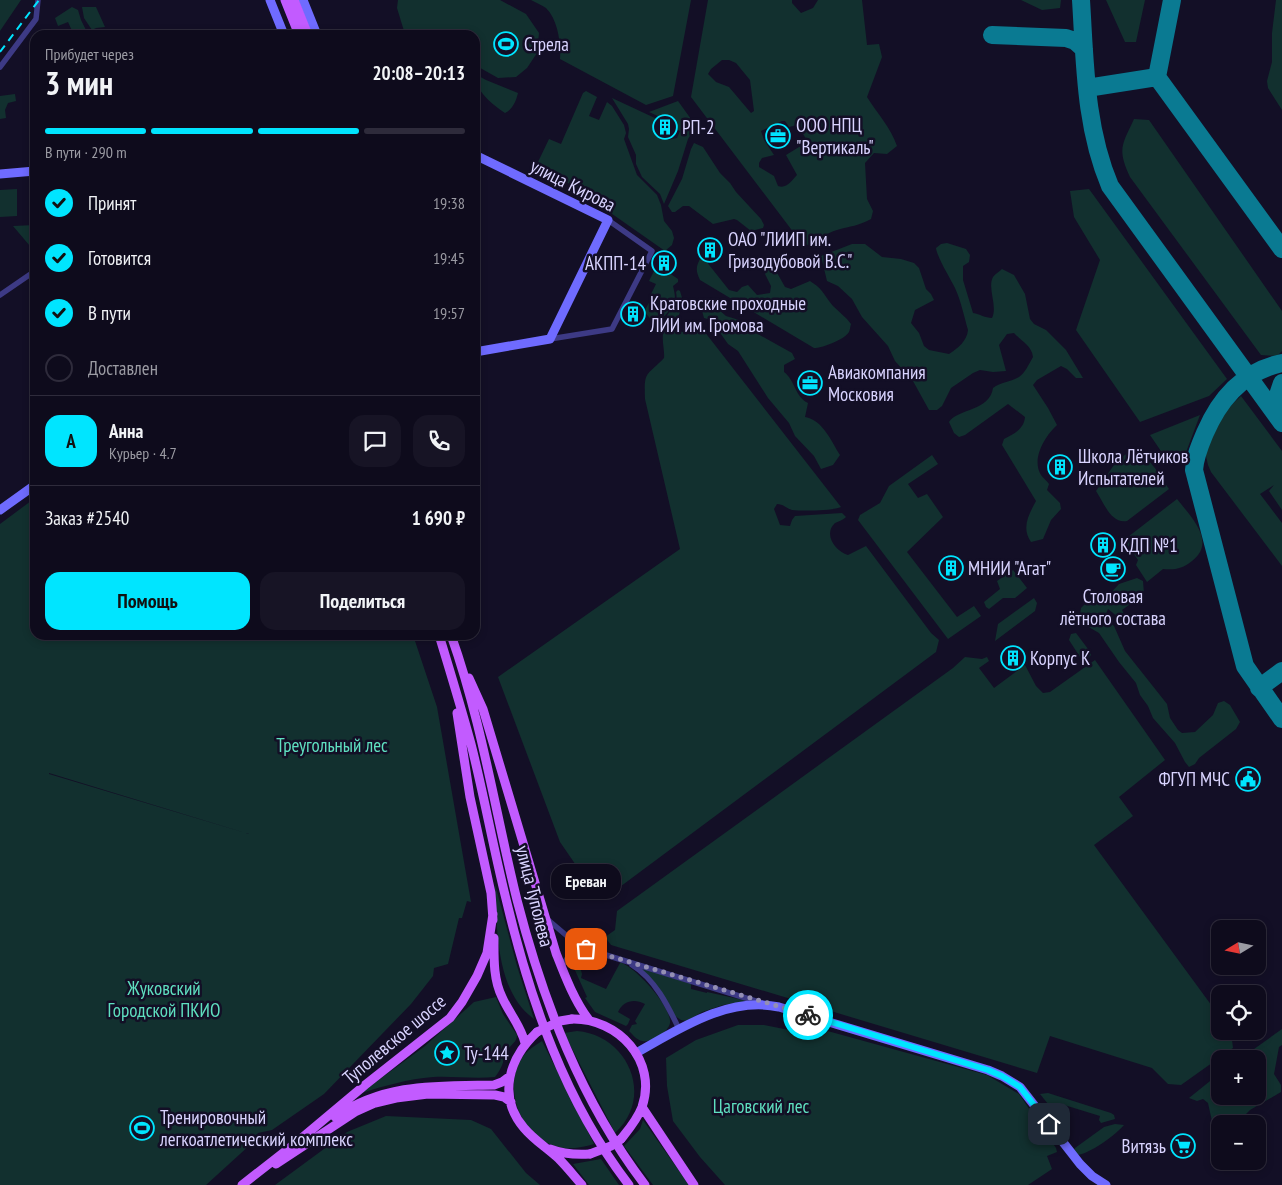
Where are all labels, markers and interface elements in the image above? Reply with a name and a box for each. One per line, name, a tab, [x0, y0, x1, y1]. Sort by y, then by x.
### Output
sports icon: Стрела	[493, 31, 519, 57]
place label: Стрела	[524, 32, 569, 56]
text: Прибудет через	[45, 44, 134, 64]
text: 20:08–20:13	[372, 61, 465, 85]
text: 3 мин	[45, 62, 113, 104]
place label: ООО НПЦ "Вертикаль"	[796, 113, 874, 159]
building icon: РП-2	[652, 114, 678, 140]
place label: РП-2	[682, 115, 715, 139]
office icon: ООО НПЦ "Вертикаль"	[765, 123, 791, 149]
text: В пути · 290 m	[45, 142, 127, 162]
street label: улица Кирова	[526, 153, 620, 217]
icon: check	[45, 189, 73, 217]
text: Принят	[88, 191, 136, 215]
text: 19:38	[433, 193, 465, 213]
place label: ОАО "ЛИИП им. Гризодубовой В.С."	[728, 227, 852, 273]
building icon: ОАО "ЛИИП им. Гризодубовой В.С."	[697, 237, 723, 263]
icon: check	[45, 244, 73, 272]
text: Готовится	[88, 246, 151, 270]
text: 19:45	[433, 248, 465, 268]
building icon: АКПП-14	[651, 250, 677, 276]
place label: АКПП-14	[585, 251, 646, 275]
place label: Кратовские проходные ЛИИ им. Громова	[649, 291, 806, 337]
icon: check	[45, 299, 73, 327]
text: В пути	[88, 301, 131, 325]
building icon: Кратовские проходные ЛИИ им. Громова	[620, 301, 646, 327]
text: 19:57	[433, 303, 465, 323]
text: Доставлен	[88, 356, 158, 380]
place label: Авиакомпания Московия	[828, 360, 926, 406]
office icon: Авиакомпания Московия	[797, 370, 823, 396]
button: chat	[349, 415, 401, 467]
button: phone	[413, 415, 465, 467]
text: Анна	[109, 419, 143, 443]
text: А	[66, 429, 76, 453]
text: Курьер · 4.7	[109, 443, 177, 463]
place label: Школа Лётчиков Испытателей	[1078, 444, 1188, 490]
building icon: Школа Лётчиков Испытателей	[1047, 454, 1073, 480]
text: Заказ #2540	[45, 506, 129, 530]
text: 1 690 ₽	[412, 506, 465, 530]
building icon: КДП №1	[1090, 532, 1116, 558]
place label: КДП №1	[1120, 533, 1178, 557]
building icon: МНИИ "Агат"	[938, 555, 964, 581]
place label: МНИИ "Агат"	[968, 556, 1051, 580]
cafe icon: Столовая лётного состава	[1100, 556, 1126, 582]
button: Помощь	[45, 572, 250, 630]
button: Поделиться	[260, 572, 465, 630]
place label: Столовая лётного состава	[1059, 584, 1166, 630]
building icon: Корпус К	[1000, 645, 1026, 671]
place label: Корпус К	[1030, 646, 1090, 670]
park label: Треугольный лес	[276, 733, 388, 757]
public building icon: ФГУП МЧС	[1235, 766, 1261, 792]
place label: ФГУП МЧС	[1158, 767, 1230, 791]
street label: улица Туполева	[511, 843, 559, 949]
callout: Ереван	[551, 864, 621, 899]
text: Ереван	[565, 871, 607, 891]
north arrow	[1211, 920, 1266, 975]
map controls	[1211, 920, 1266, 1170]
pin	[565, 928, 607, 970]
icon: bag	[572, 935, 600, 963]
park label: Жуковский Городской ПКИО	[108, 976, 220, 1022]
button: locate	[1211, 985, 1266, 1040]
street label: Туполевское шоссе	[337, 989, 451, 1089]
courier	[783, 990, 833, 1040]
icon: bike	[794, 1001, 822, 1029]
place icon: Ty-144	[434, 1040, 460, 1066]
place label: Ty-144	[464, 1041, 509, 1065]
button: +	[1211, 1050, 1266, 1105]
park label: Цаговский лес	[713, 1094, 809, 1118]
pin	[1028, 1103, 1070, 1145]
place label: Тренировочный легкоатлетический комплекс	[159, 1105, 353, 1151]
icon: home	[1035, 1110, 1063, 1138]
sports icon: Тренировочный легкоатлетический комплекс	[129, 1115, 155, 1141]
button: −	[1211, 1115, 1266, 1170]
supermarket icon: Витязь	[1170, 1133, 1196, 1159]
place label: Витязь	[1121, 1134, 1166, 1158]

